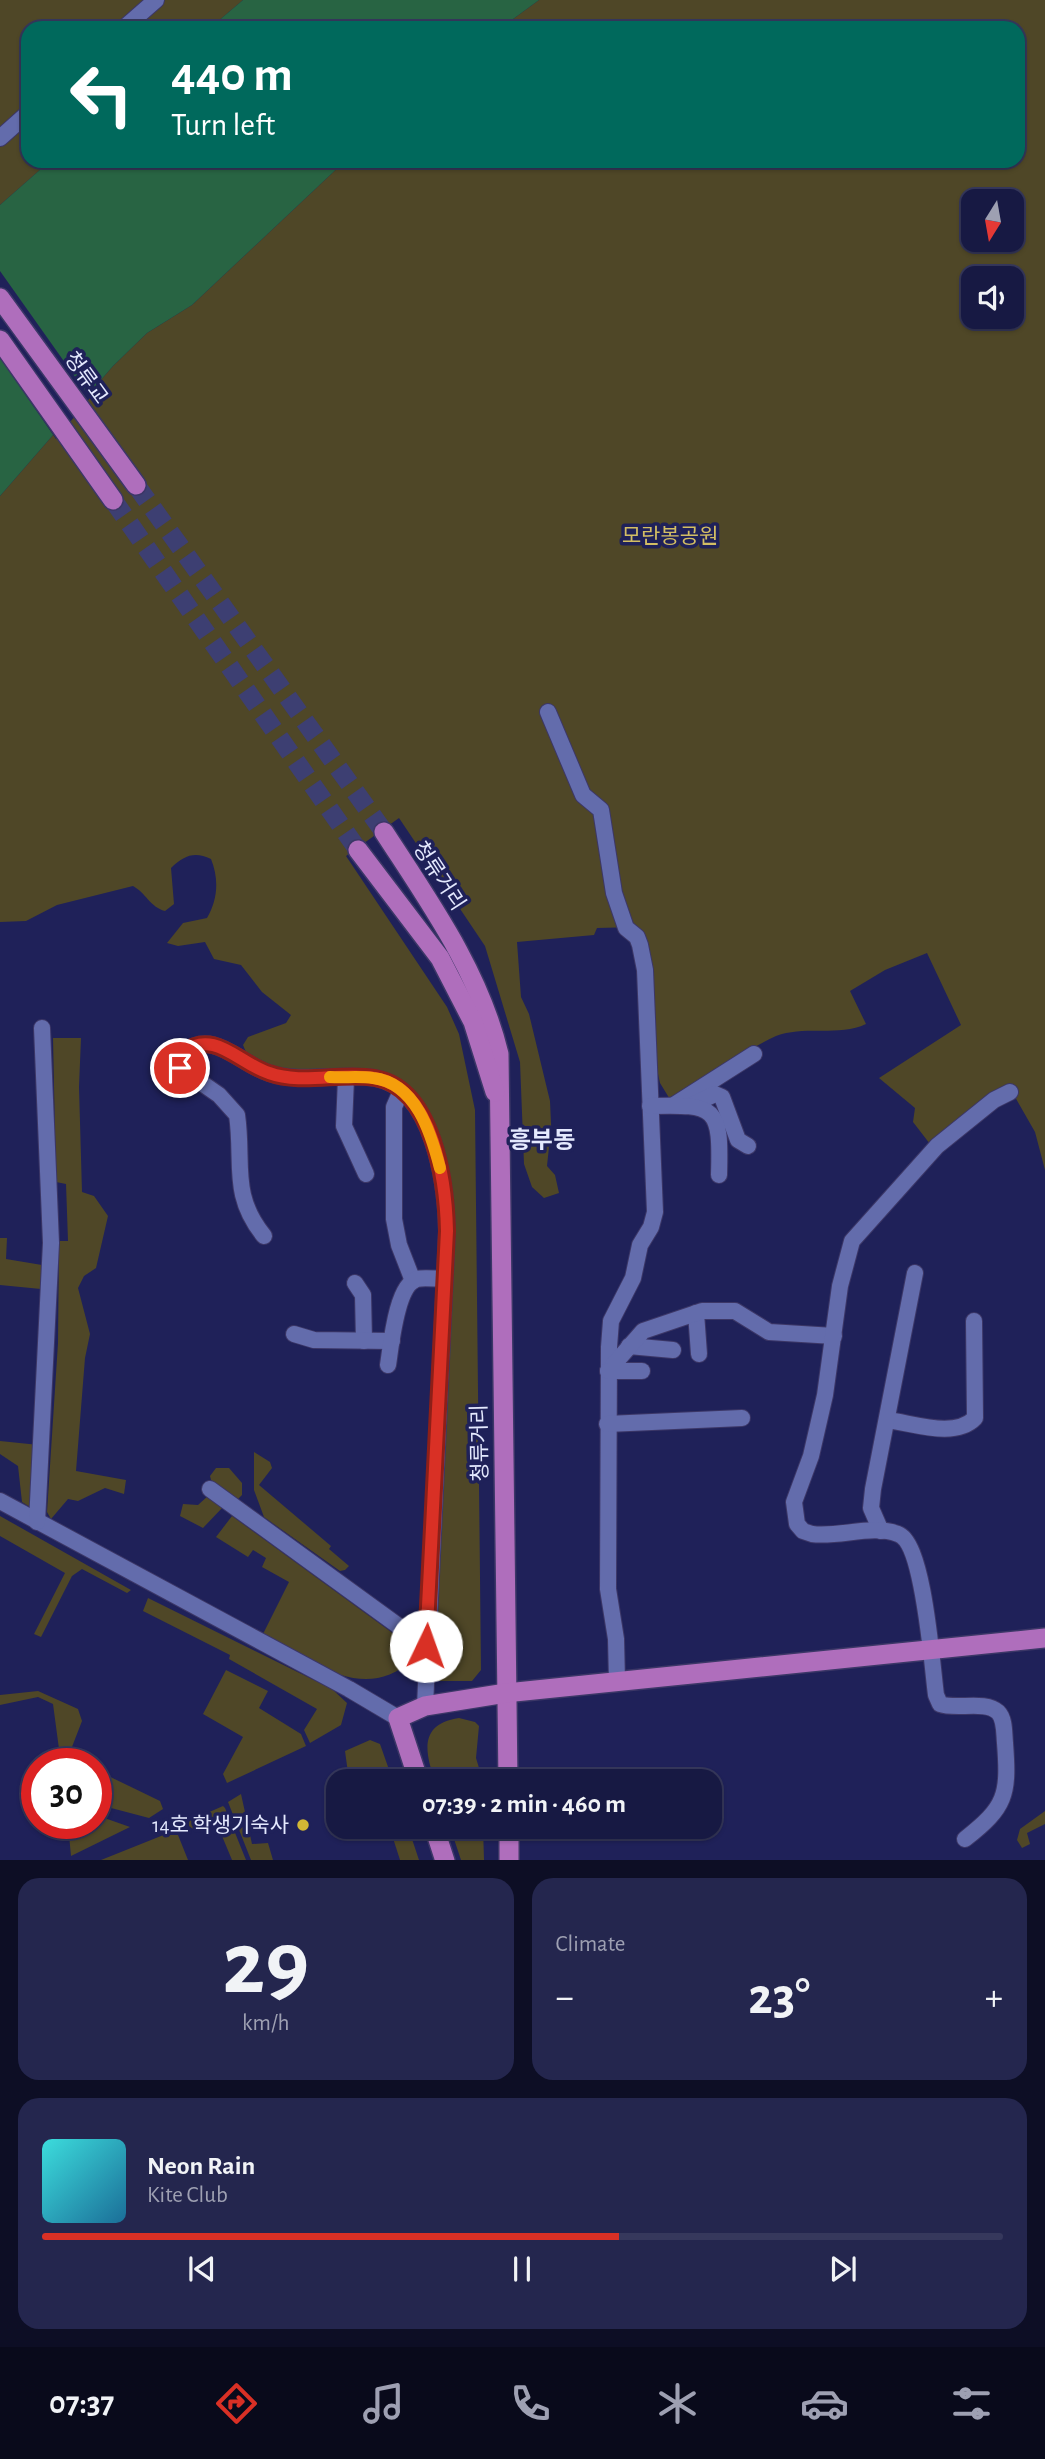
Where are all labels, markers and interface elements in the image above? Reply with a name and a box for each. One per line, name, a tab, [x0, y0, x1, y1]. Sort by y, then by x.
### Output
icon: left	[56, 49, 147, 140]
text: 440 m	[171, 51, 293, 100]
text: Turn left	[171, 109, 275, 141]
north arrow	[961, 189, 1024, 252]
map controls	[961, 189, 1024, 329]
button: sound	[961, 266, 1024, 329]
street label: 청류교	[60, 348, 112, 408]
park label: 모란봉공원	[622, 525, 718, 547]
street label: 청류거리	[409, 837, 470, 914]
pin	[150, 1038, 210, 1098]
icon: arrive	[161, 1049, 199, 1087]
district label: 흥부동	[509, 1127, 575, 1153]
street label: 청류거리	[468, 1404, 491, 1482]
position arrow	[389, 1609, 463, 1683]
speed limit sign: 30	[21, 1748, 112, 1839]
text: 07:39 · 2 min · 460 m	[422, 1791, 626, 1817]
place label: 14호 학생기숙사	[152, 1814, 289, 1836]
marker: 14호 학생기숙사	[295, 1817, 311, 1833]
text: 29	[222, 1919, 309, 2010]
text: Climate	[556, 1933, 625, 1956]
text: 23°	[748, 1971, 810, 2023]
text: −	[556, 1979, 574, 2017]
text: +	[985, 1979, 1003, 2017]
text: km/h	[242, 2012, 289, 2035]
text: Neon Rain	[147, 2153, 255, 2179]
text: Kite Club	[147, 2184, 228, 2207]
icon: previous	[183, 2250, 221, 2288]
icon: pause	[503, 2250, 541, 2288]
icon: next	[824, 2250, 862, 2288]
icon: directions	[212, 2379, 261, 2428]
icon: music	[359, 2379, 408, 2428]
icon: phone	[506, 2379, 555, 2428]
icon: climate	[653, 2379, 702, 2428]
icon: car	[800, 2379, 849, 2428]
icon: filters	[947, 2379, 996, 2428]
text: 07:37	[49, 2387, 114, 2419]

